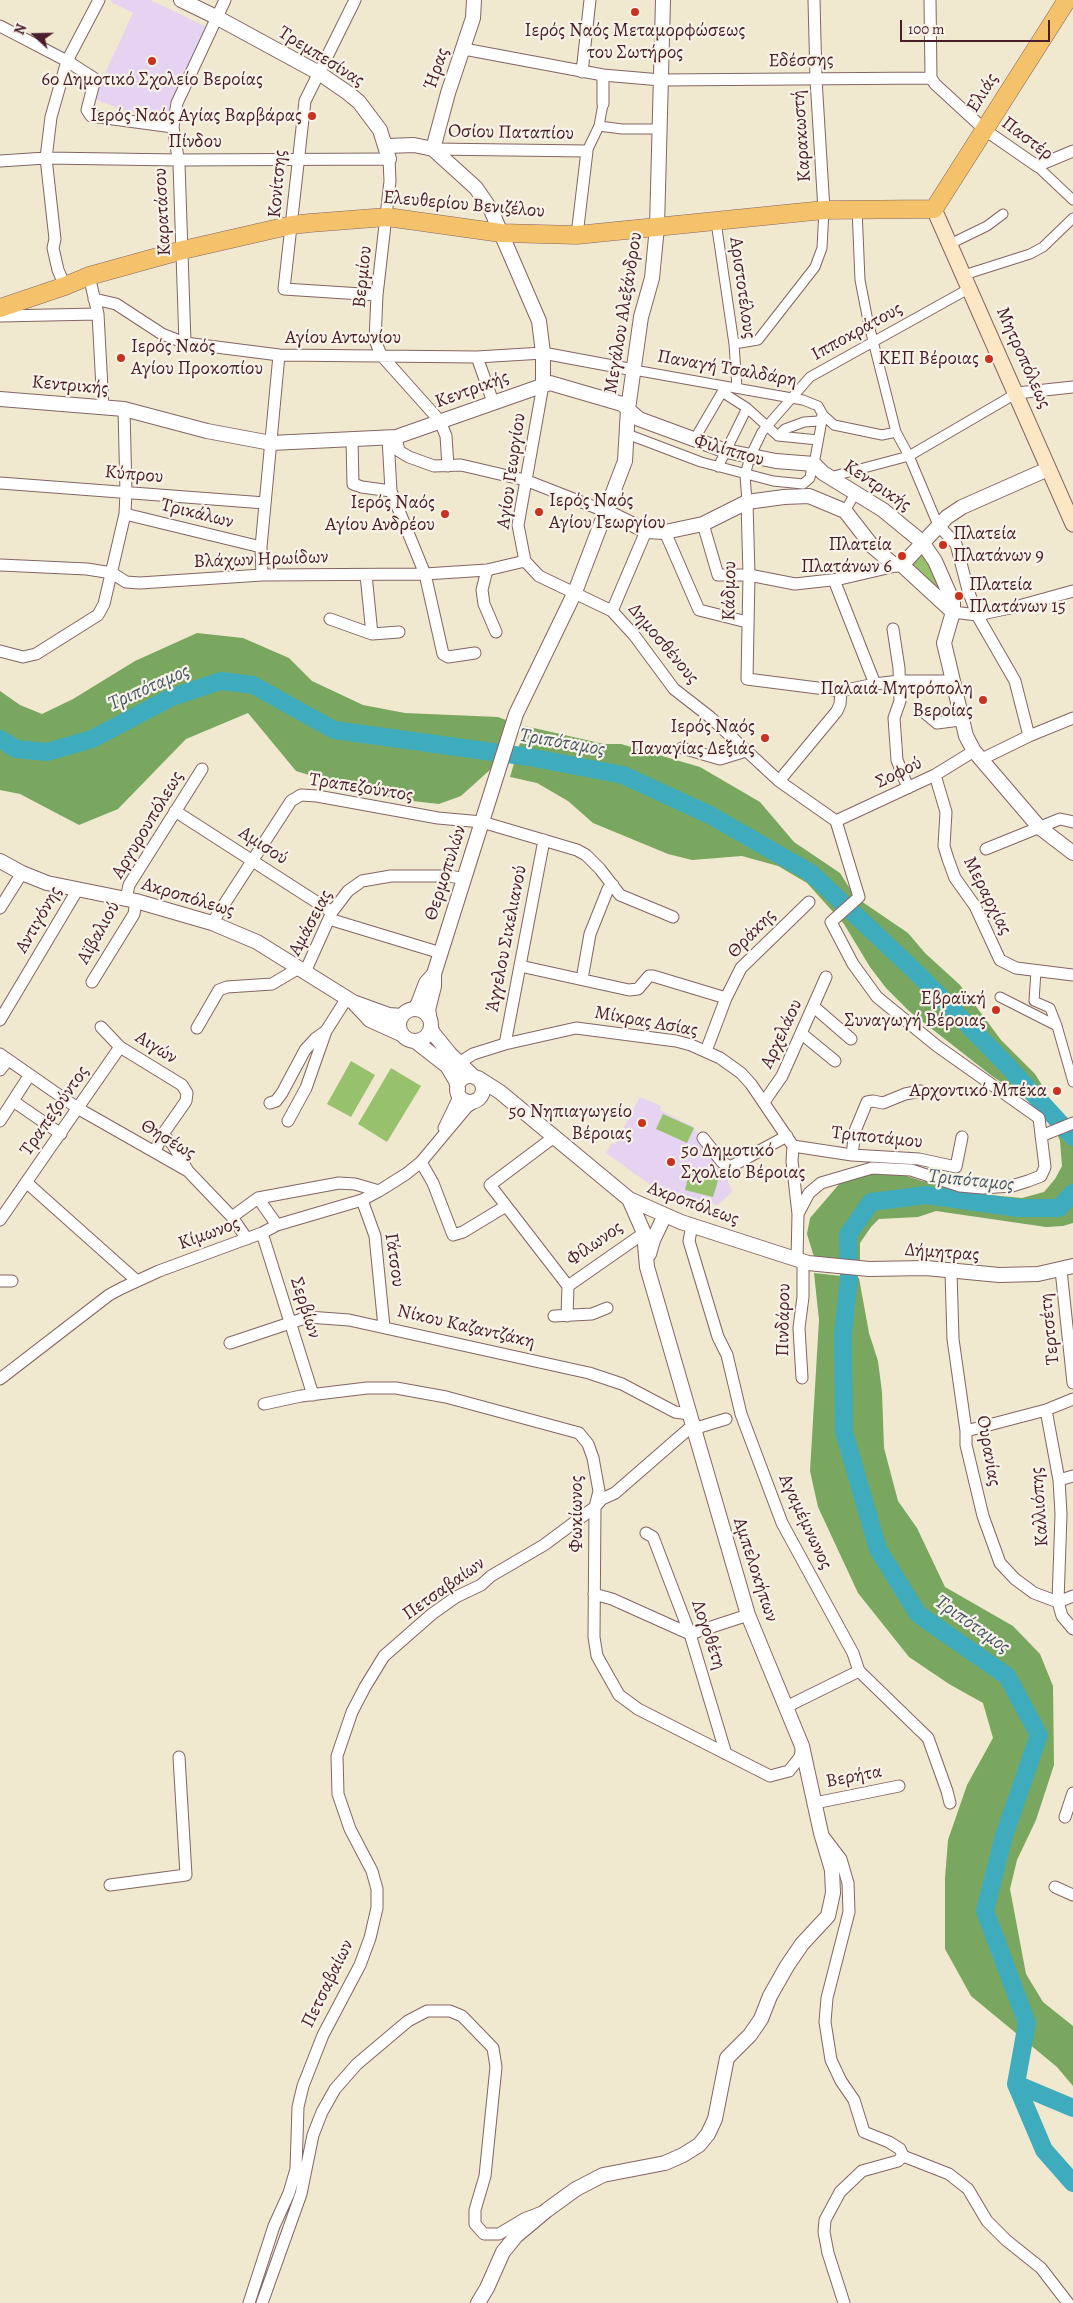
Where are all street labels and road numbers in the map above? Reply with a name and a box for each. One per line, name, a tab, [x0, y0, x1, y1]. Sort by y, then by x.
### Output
street label: Τρεμπεσίνας	[274, 22, 368, 92]
street label: Ήρας	[419, 45, 455, 93]
street label: Εδέσσης	[768, 49, 834, 73]
street label: Ελιάς	[962, 69, 1004, 117]
street label: Καρακωστή	[787, 89, 817, 183]
street label: Παστέρ	[996, 112, 1058, 166]
street label: Οσίου Παταπίου	[448, 121, 574, 145]
street label: Πίνδου	[168, 131, 222, 153]
street label: Κονίτσης	[264, 149, 292, 219]
street label: Καρατάσου	[149, 167, 177, 257]
street label: Ελευθερίου Βενιζέλου	[382, 187, 546, 223]
street label: Μεγάλου Αλεξάνδρου	[600, 230, 648, 396]
street label: Αριστοτέλους	[724, 236, 760, 340]
street label: Βερμίου	[348, 245, 378, 309]
street label: Ιπποκράτους	[808, 298, 906, 366]
street label: Μητροπόλεως	[990, 304, 1056, 412]
street label: Αγίου Αντωνίου	[285, 327, 401, 349]
street label: Παναγή Τσαλδάρη	[655, 345, 799, 393]
street label: Κεντρικής	[432, 366, 512, 414]
street label: Κεντρικής	[31, 371, 109, 401]
street label: Αγίου Γεωργίου	[493, 412, 531, 530]
street label: Φιλίππου	[691, 430, 767, 472]
street label: Κεντρικής	[839, 455, 915, 517]
street label: Κύπρου	[104, 461, 164, 489]
street label: Τρικάλων	[158, 494, 236, 534]
street label: Βλάχων Ηρωίδων	[193, 546, 329, 574]
street label: Κάδμου	[718, 561, 742, 621]
street label: Δημοσθένους	[623, 599, 703, 689]
street label: Σοφού	[872, 752, 926, 794]
street label: Αργυρουπόλεως	[107, 767, 189, 883]
street label: Τραπεζούντος	[307, 769, 415, 807]
street label: Αμισού	[234, 822, 292, 870]
street label: Θερμοπυλών	[420, 823, 472, 923]
street label: Μεραρχίας	[958, 853, 1016, 939]
street label: Άγγελου Σικελιανού	[482, 864, 532, 1014]
street label: Ακροπόλεως	[139, 873, 237, 923]
street label: Αντιγόνης	[11, 883, 67, 957]
street label: Αμάσειας	[284, 886, 338, 960]
street label: Αϊβαλιού	[73, 898, 125, 968]
street label: Θράκης	[723, 905, 781, 963]
street label: Αρχελάου	[756, 996, 808, 1072]
street label: Μίκρας Ασίας	[593, 1002, 699, 1042]
street label: Αιγών	[131, 1026, 181, 1070]
street label: Τραπεζούντος	[16, 1061, 94, 1161]
street label: Θησέως	[136, 1115, 200, 1165]
street label: Τριποτάμου	[830, 1122, 924, 1154]
street label: Ακροπόλεως	[644, 1177, 742, 1231]
street label: Κίμωνος	[175, 1212, 243, 1256]
street label: Φίλωνος	[562, 1216, 628, 1272]
street label: Γάτσου	[379, 1231, 409, 1289]
street label: Δήμητρας	[904, 1239, 980, 1267]
street label: Σερβίων	[284, 1275, 326, 1341]
street label: Πινδάρου	[772, 1283, 796, 1357]
street label: Τερτσέτη	[1035, 1292, 1065, 1366]
street label: Νίκου Καζαντζάκη	[395, 1300, 537, 1354]
street label: Ουρανίας	[971, 1414, 1005, 1488]
street label: Καλλιόπης	[1026, 1466, 1054, 1548]
street label: Αγαμέμνωνος	[773, 1471, 837, 1573]
street label: Φωκίωνος	[566, 1475, 588, 1553]
street label: Αμπελοκήπων	[727, 1515, 783, 1625]
street label: Πετσαβαίων	[398, 1552, 490, 1626]
street label: Λογοθέτη	[686, 1597, 730, 1673]
street label: Βερήτα	[824, 1760, 884, 1794]
street label: Πετσαβαίων	[297, 1936, 359, 2032]

